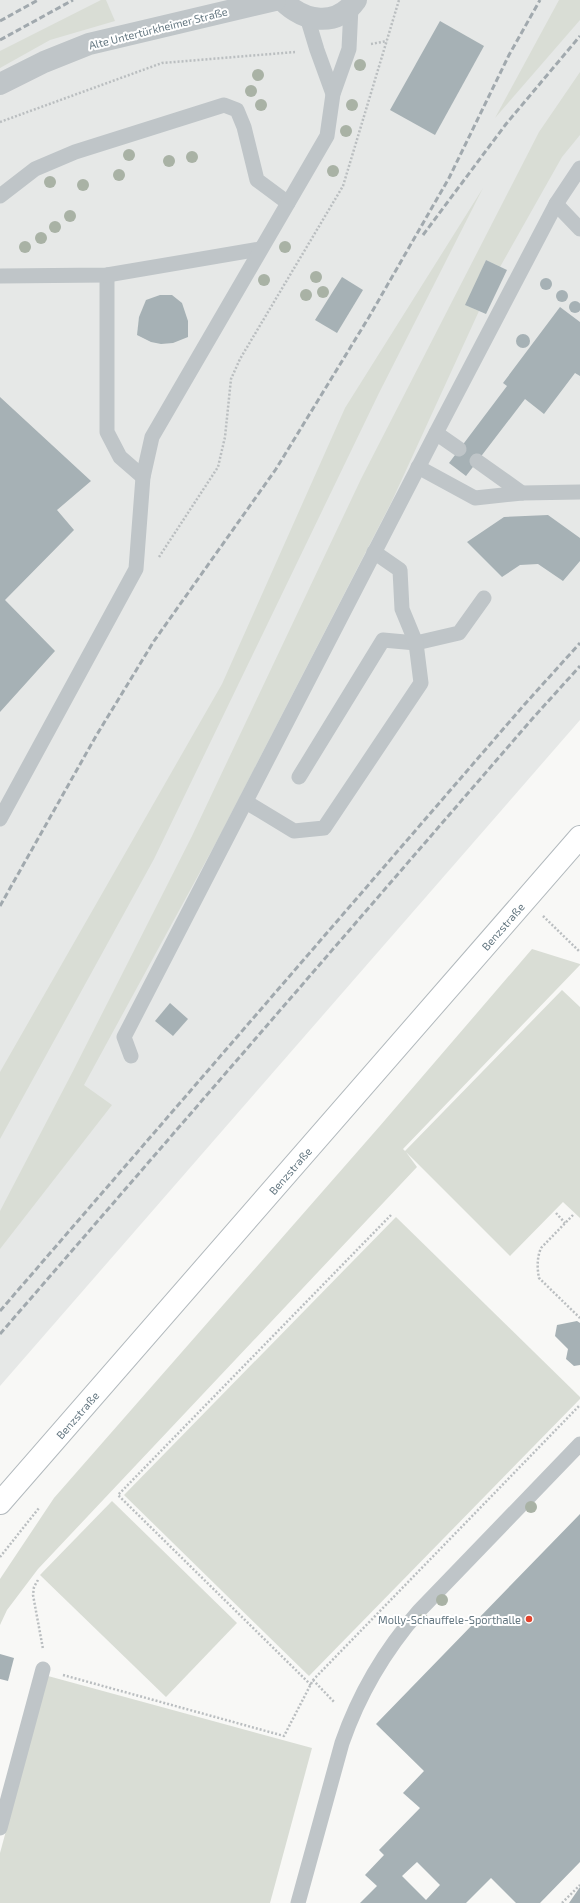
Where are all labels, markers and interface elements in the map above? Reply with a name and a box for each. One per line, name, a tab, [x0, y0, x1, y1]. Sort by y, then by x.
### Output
street label: Alte Untertürkheimer Straße	[87, 4, 229, 52]
street label: Benzstraße	[478, 900, 527, 952]
street label: Benzstraße	[266, 1144, 314, 1197]
street label: Benzstraße	[53, 1388, 101, 1441]
place label: Molly-Schauffele-Sporthalle	[378, 1613, 521, 1626]
marker: Molly-Schauffele-Sporthalle	[524, 1614, 534, 1624]

